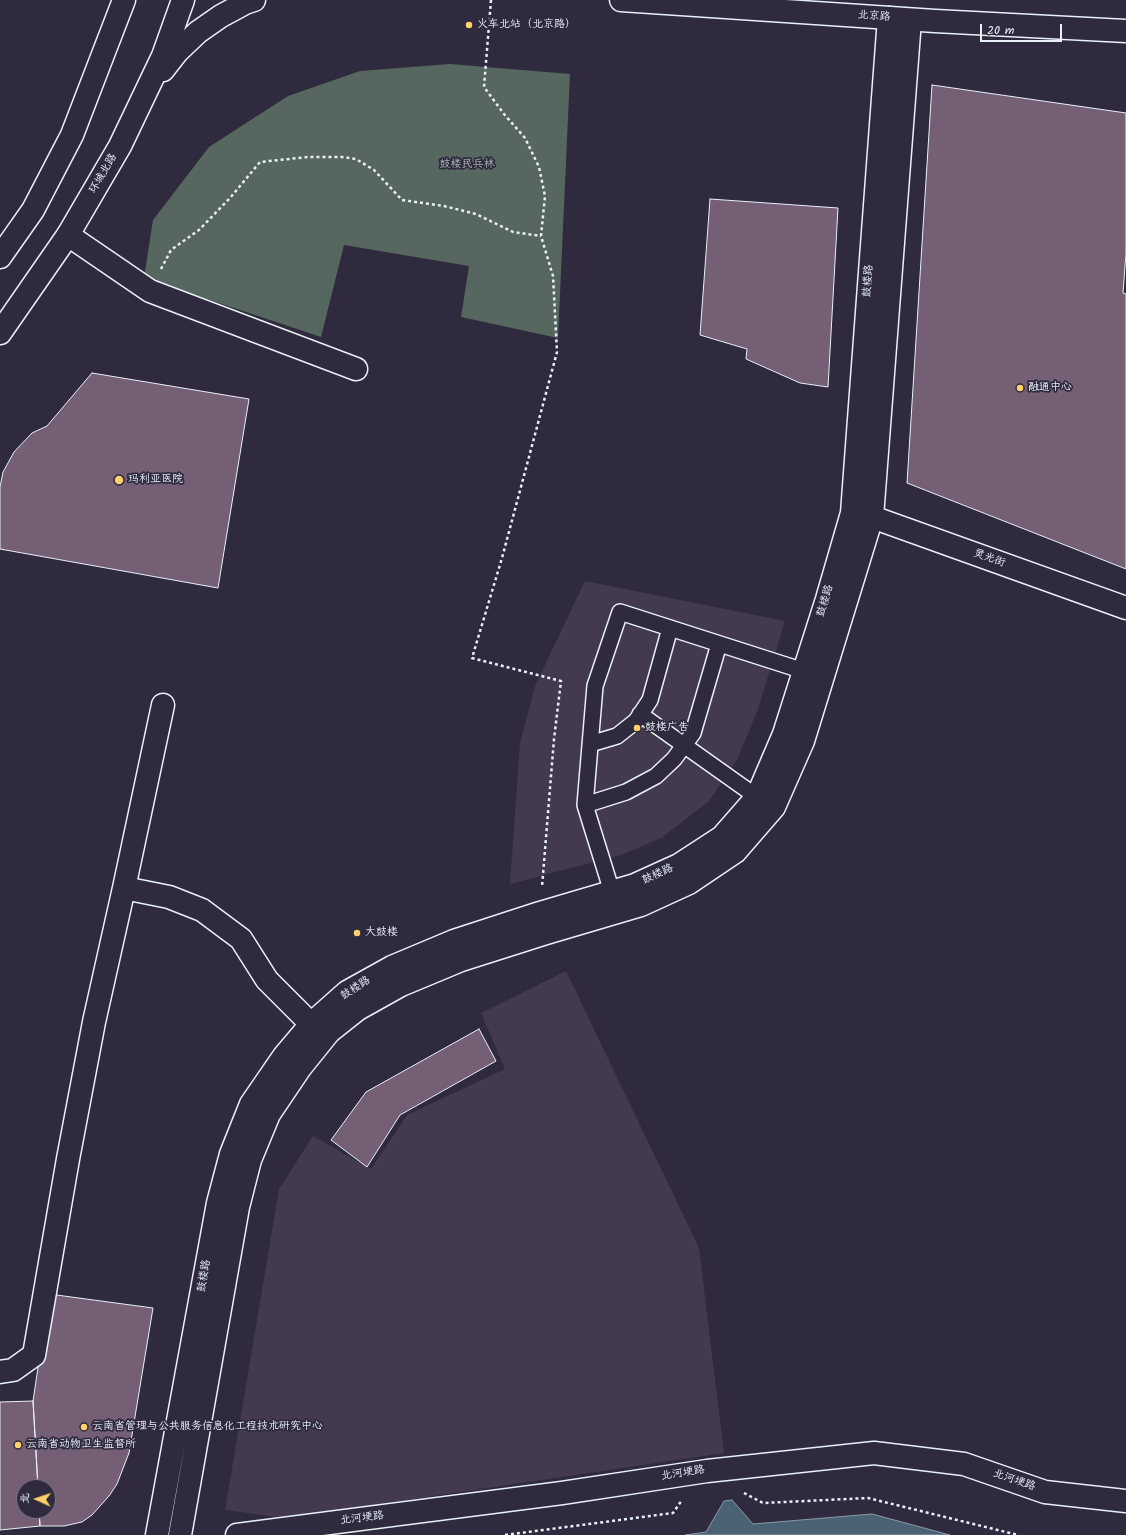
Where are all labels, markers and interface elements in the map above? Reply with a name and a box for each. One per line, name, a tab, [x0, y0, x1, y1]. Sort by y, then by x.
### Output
street label: 北京路	[857, 9, 891, 25]
scale bar	[982, 16, 1064, 42]
place label: 火车北站（北京路）	[477, 18, 576, 32]
marker: 火车北站（北京路）	[464, 20, 474, 30]
text: 20 m	[987, 21, 1014, 40]
street label: 环城北路	[87, 152, 121, 196]
park label: 鼓楼民兵林	[440, 158, 494, 172]
street label: 鼓楼路	[861, 264, 877, 298]
place label: 融通中心	[1028, 381, 1072, 395]
marker: 融通中心	[1015, 383, 1025, 393]
place label: 玛利亚医院	[128, 473, 183, 487]
marker: 玛利亚医院	[113, 474, 125, 486]
street label: 灵光街	[971, 547, 1007, 571]
street label: 鼓楼路	[815, 583, 837, 619]
place label: 鼓楼广告	[645, 721, 689, 735]
marker: 鼓楼广告	[632, 723, 642, 733]
street label: 鼓楼路	[640, 862, 676, 888]
place label: 大鼓楼	[365, 926, 398, 940]
marker: 大鼓楼	[352, 928, 362, 938]
street label: 鼓楼路	[339, 974, 373, 1004]
street label: 鼓楼路	[196, 1259, 214, 1293]
place label: 云南省管理与公共服务信息化工程技术研究中心	[92, 1420, 323, 1434]
marker: 云南省管理与公共服务信息化工程技术研究中心	[79, 1422, 89, 1432]
place label: 云南省动物卫生监督所	[26, 1438, 136, 1452]
marker: 云南省动物卫生监督所	[13, 1440, 23, 1450]
street label: 北河埂路	[660, 1464, 706, 1484]
street label: 北河埂路	[991, 1468, 1037, 1494]
north arrow	[16, 1479, 56, 1519]
text: 北	[16, 1492, 34, 1504]
street label: 北河埂路	[339, 1510, 385, 1528]

